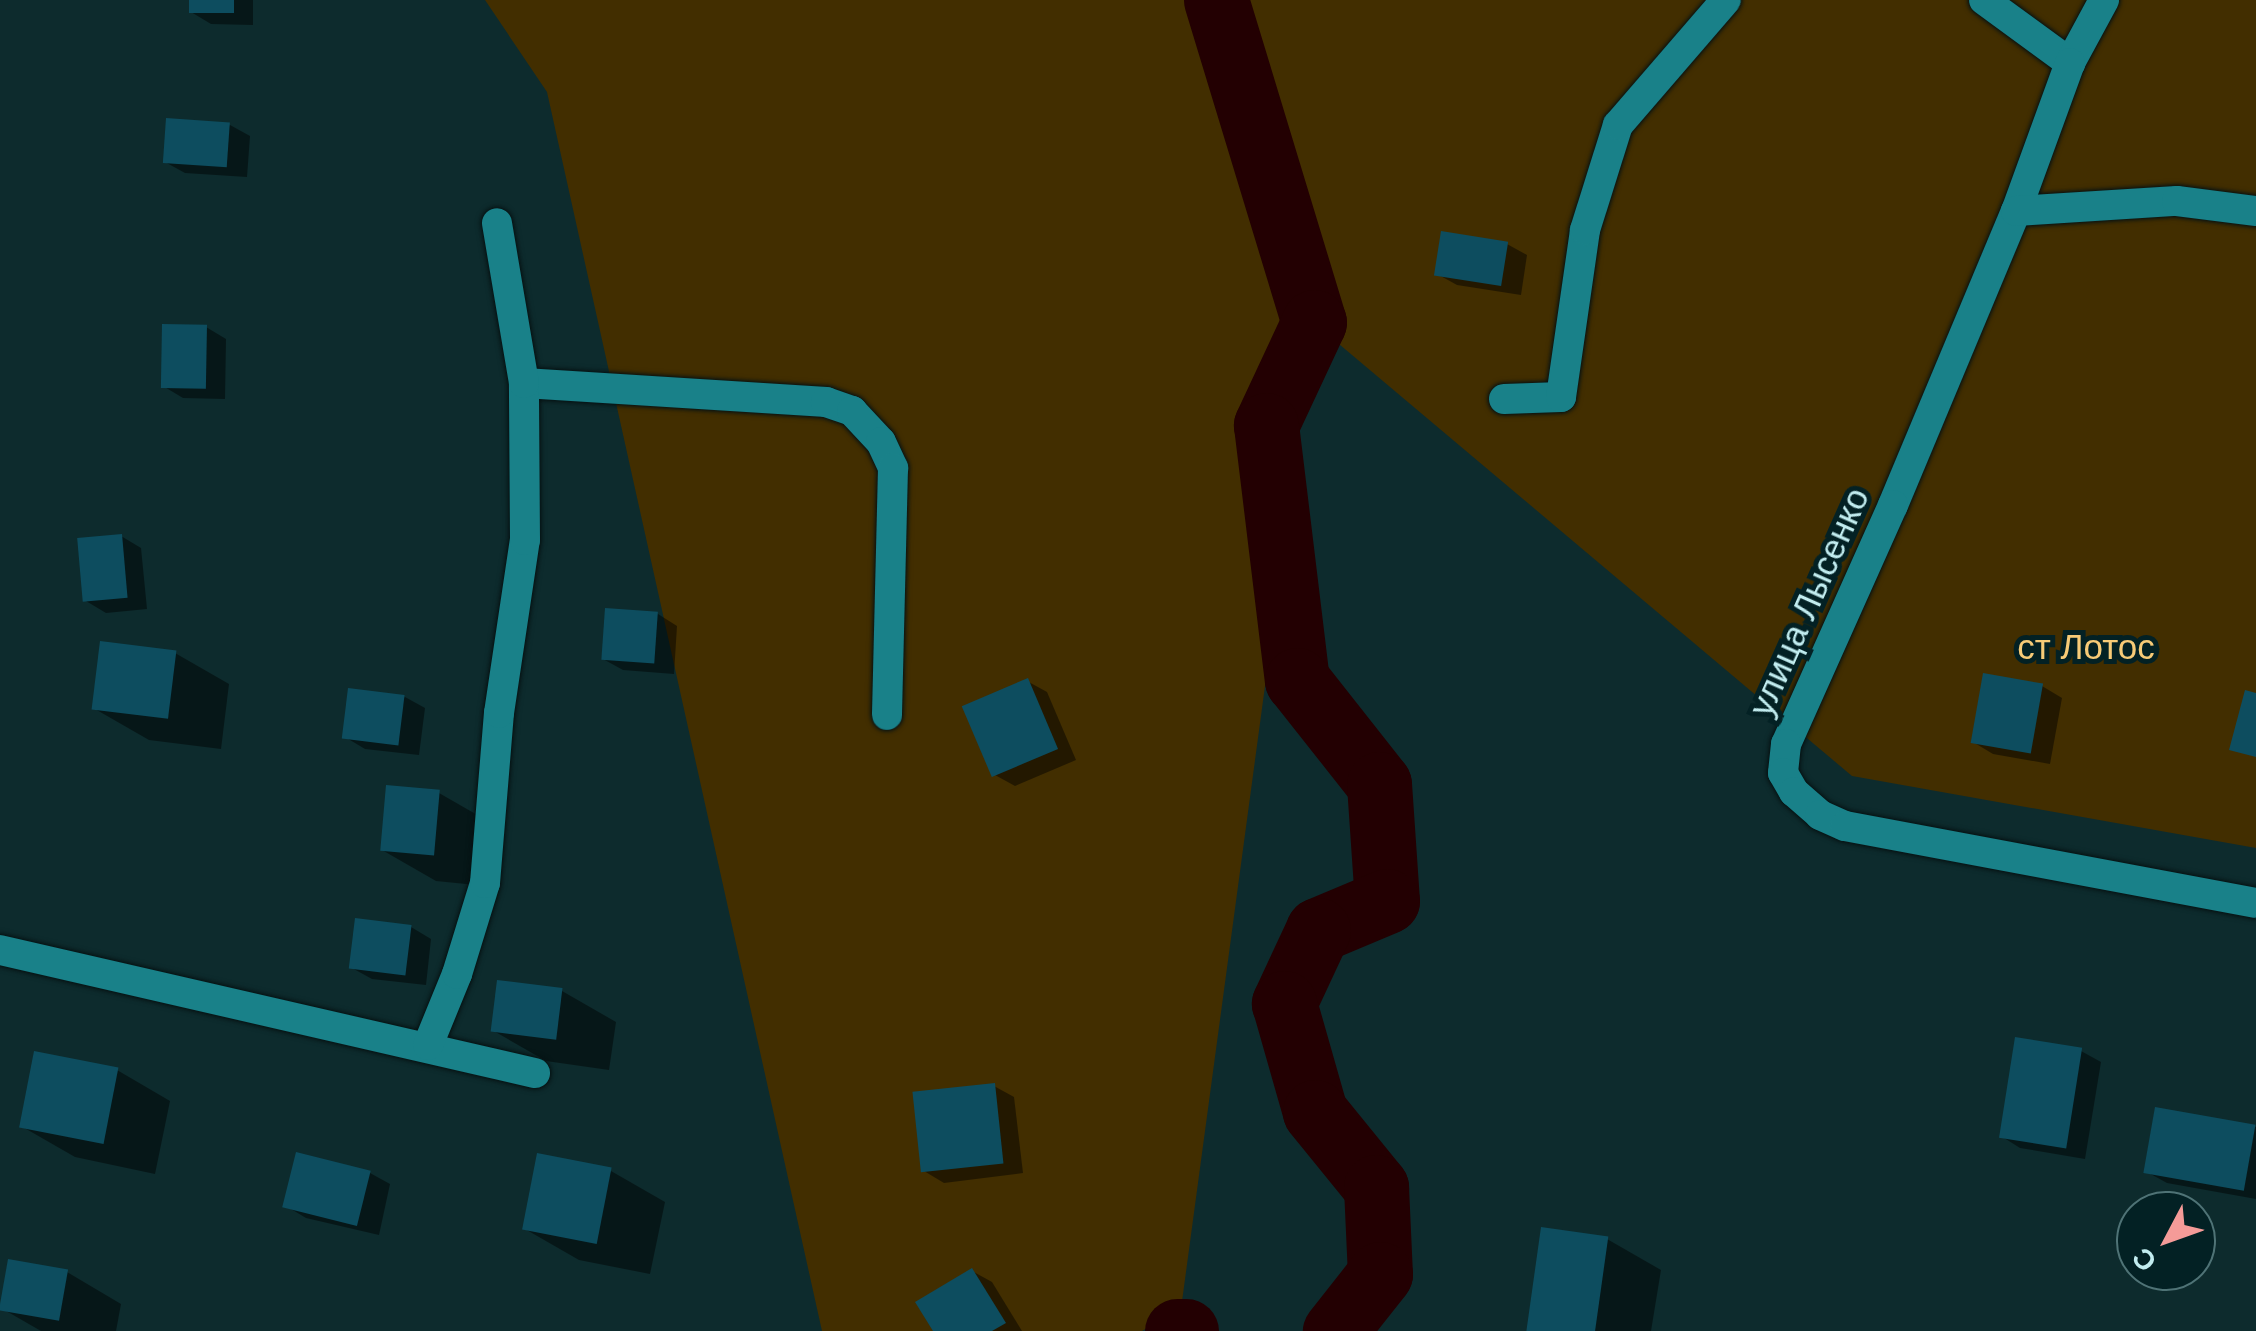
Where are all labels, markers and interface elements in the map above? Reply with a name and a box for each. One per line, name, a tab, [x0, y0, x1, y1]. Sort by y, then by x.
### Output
street label: улица Лысенко	[1740, 481, 1878, 723]
park label: ст Лотос	[2017, 626, 2155, 668]
north arrow	[2116, 1191, 2216, 1291]
text: С	[2126, 1242, 2163, 1278]

